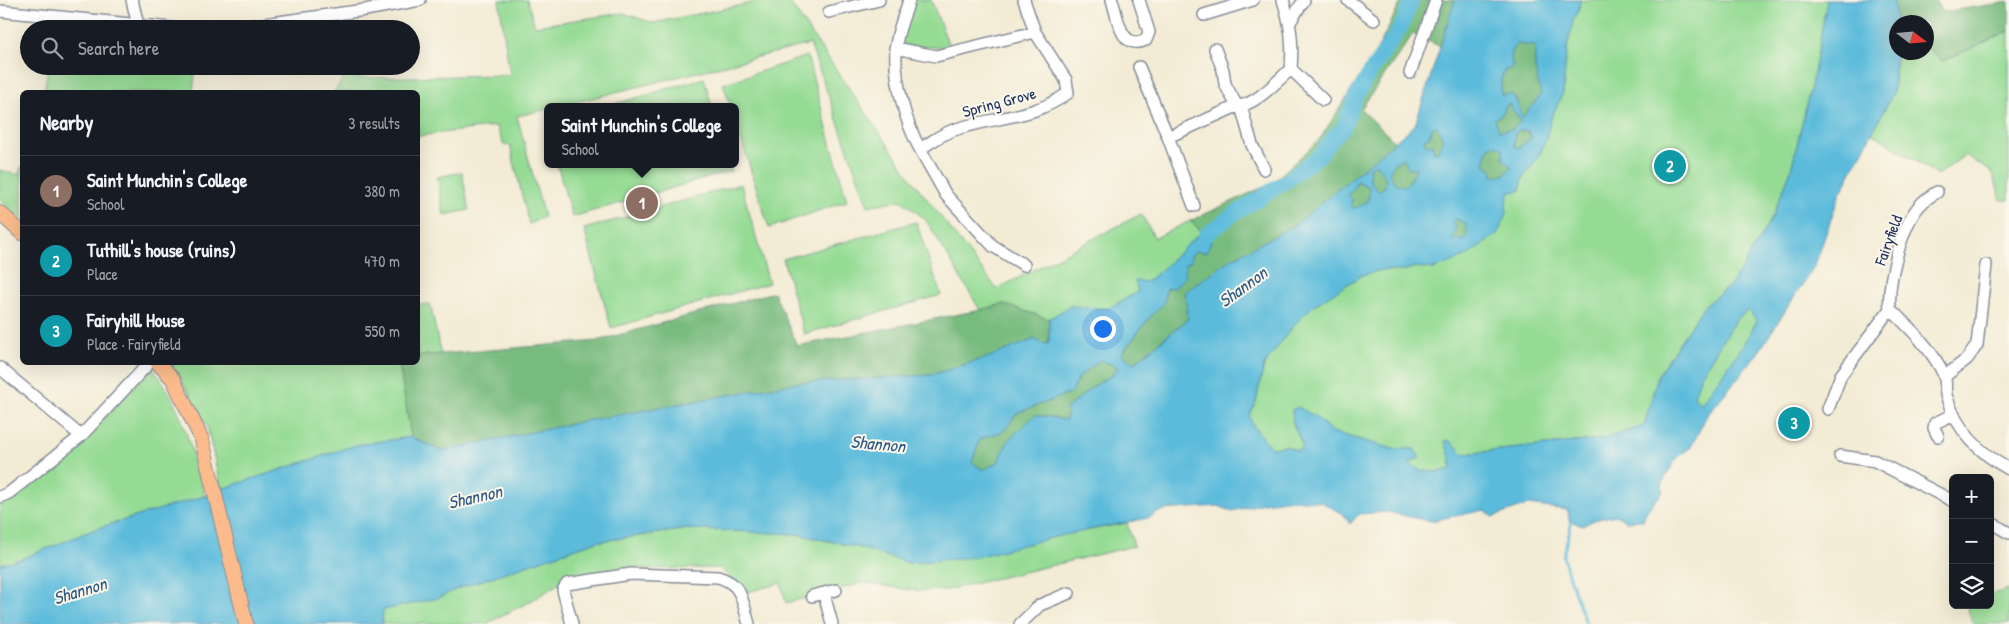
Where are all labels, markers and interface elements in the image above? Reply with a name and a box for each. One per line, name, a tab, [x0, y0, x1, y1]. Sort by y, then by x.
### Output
north arrow	[1889, 15, 1934, 60]
search box	[20, 20, 420, 75]
icon: search	[38, 34, 66, 62]
text: Search here	[78, 35, 159, 61]
street label: Spring Grove	[960, 82, 1039, 122]
popup	[544, 103, 739, 168]
text: Nearby	[40, 108, 93, 137]
text: 3 results	[348, 112, 400, 134]
text: Saint Munchin's College	[561, 112, 722, 138]
text: School	[561, 138, 599, 160]
pin: 2	[1654, 147, 1686, 185]
text: Saint Munchin's College	[87, 167, 247, 193]
text: 1	[53, 180, 59, 202]
text: 380 m	[364, 180, 400, 202]
pin: 1	[626, 184, 658, 222]
text: School	[87, 193, 124, 215]
street label: Fairyfield	[1868, 212, 1907, 269]
text: Tuthill's house (ruins)	[87, 237, 236, 263]
text: 2	[52, 250, 60, 272]
text: 470 m	[364, 250, 400, 272]
water label: Shannon	[1213, 259, 1274, 313]
text: Place	[87, 263, 118, 285]
text: Fairyhill House	[87, 307, 185, 333]
your location	[1090, 316, 1116, 342]
text: 3	[52, 320, 60, 342]
text: 550 m	[365, 320, 400, 342]
text: Place · Fairyfield	[87, 333, 180, 355]
pin: 3	[1778, 404, 1810, 442]
water label: Shannon	[850, 429, 908, 458]
map controls	[1949, 474, 1994, 609]
button: +	[1949, 474, 1994, 519]
water label: Shannon	[446, 478, 506, 515]
button: −	[1949, 519, 1994, 564]
button: layers	[1949, 564, 1994, 609]
water label: Shannon	[50, 570, 111, 610]

